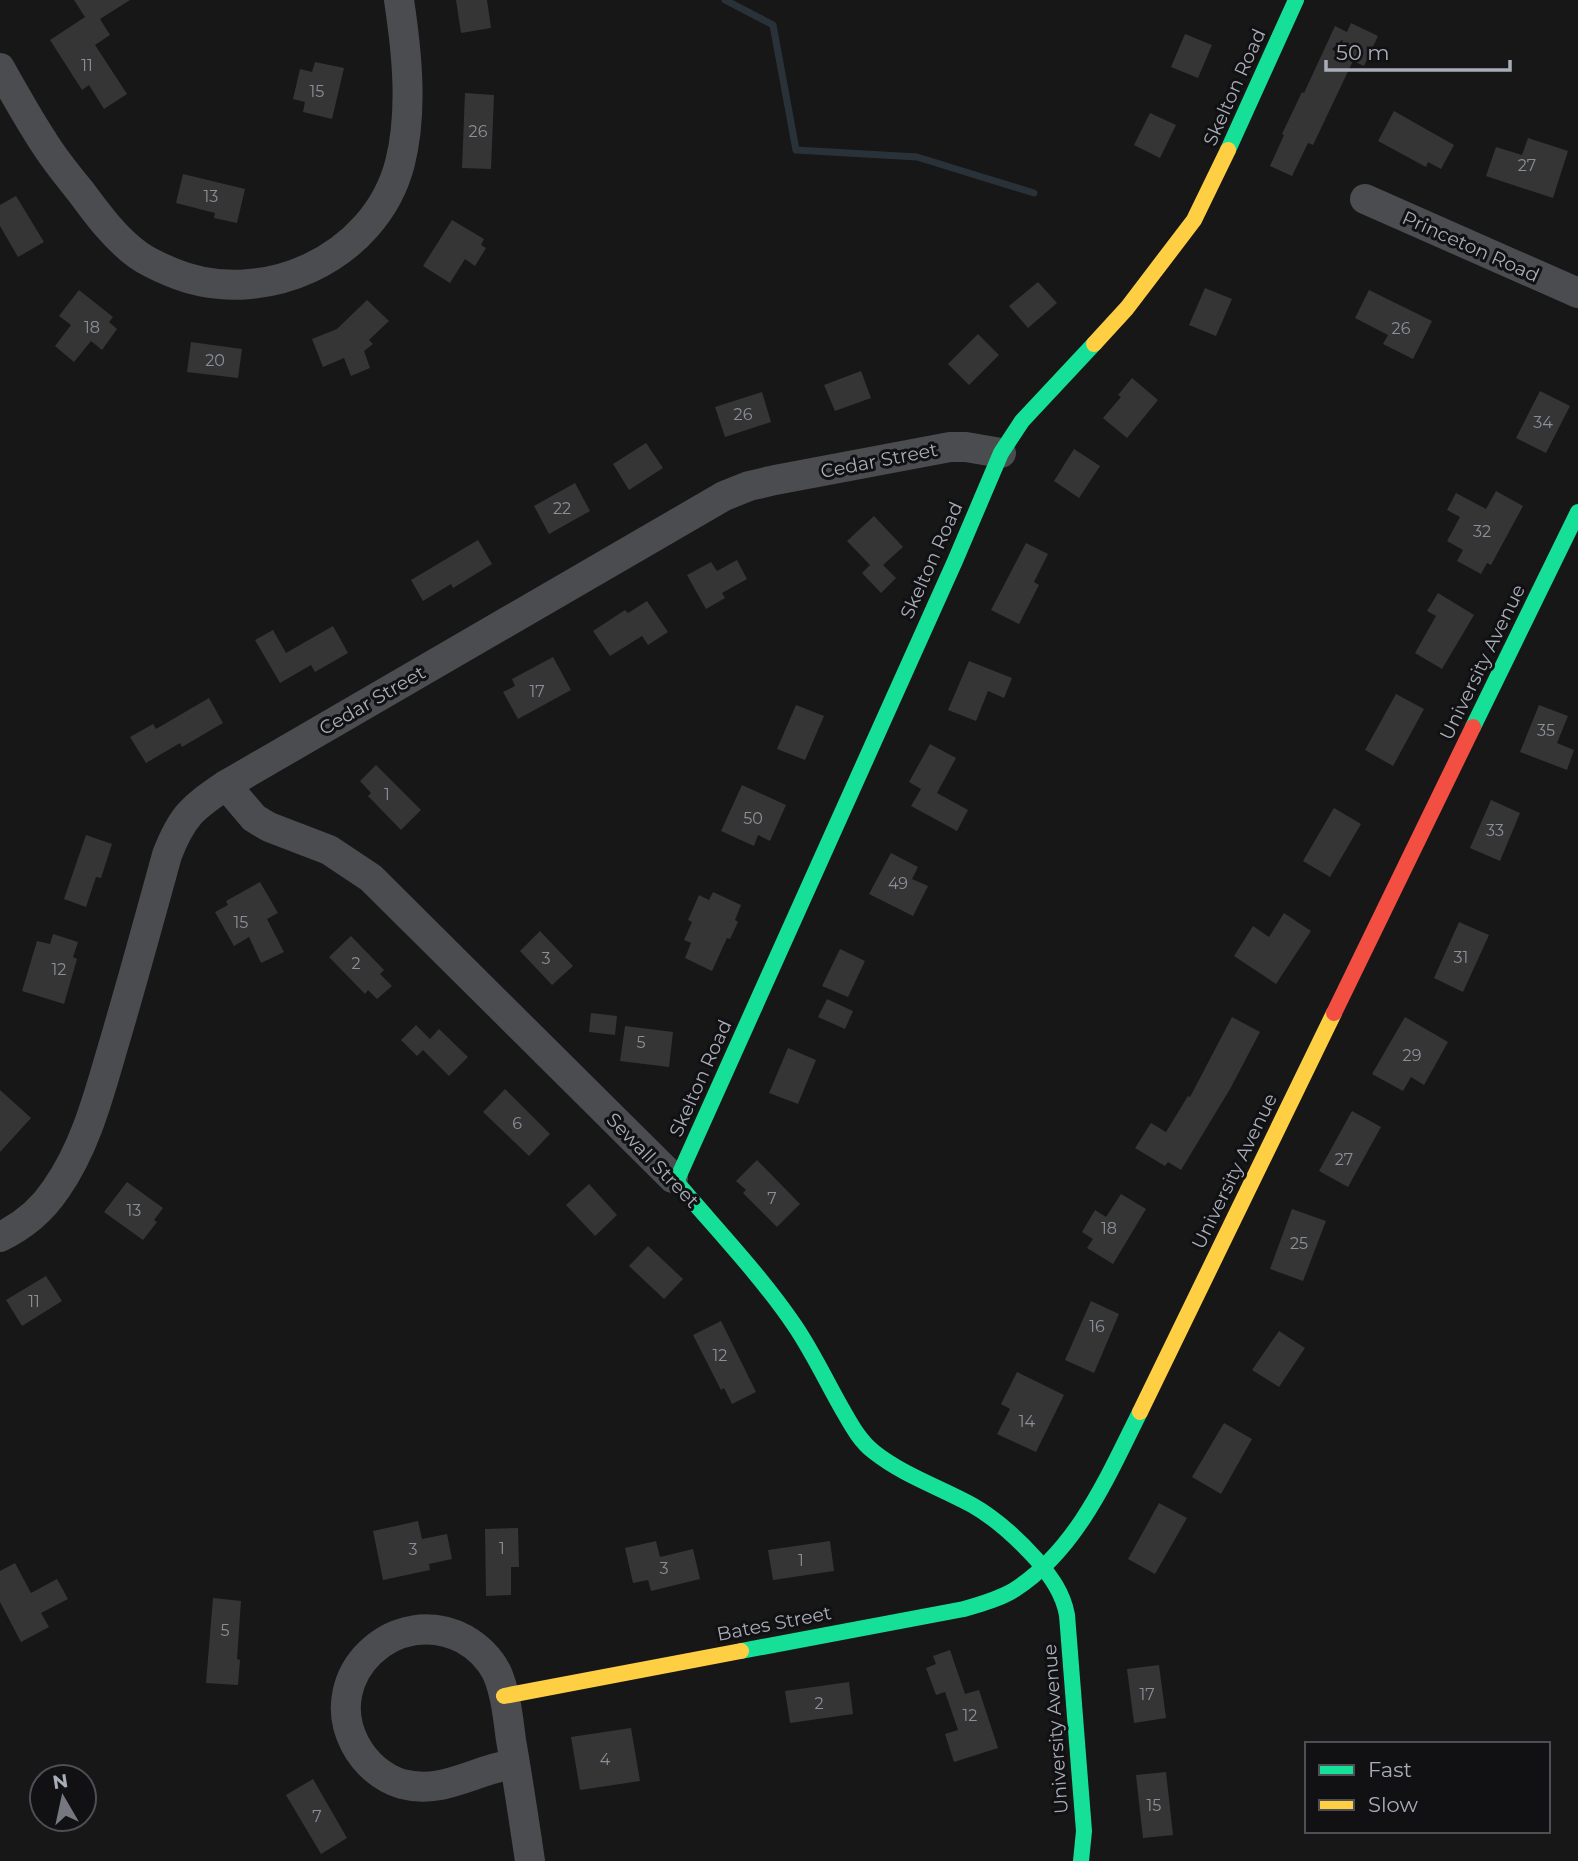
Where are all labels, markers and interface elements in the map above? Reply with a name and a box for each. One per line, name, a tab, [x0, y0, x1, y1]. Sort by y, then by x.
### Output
street label: Skelton Road	[1198, 25, 1271, 149]
scale bar	[1326, 28, 1510, 72]
text: 50 m	[1336, 40, 1390, 65]
house number: 11	[81, 56, 93, 75]
house number: 15	[310, 82, 324, 101]
house number: 26	[469, 122, 488, 141]
house number: 27	[1518, 156, 1536, 175]
house number: 13	[204, 187, 218, 206]
street label: Princeton Road	[1399, 206, 1543, 287]
house number: 18	[84, 318, 100, 337]
house number: 26	[1392, 319, 1411, 338]
house number: 20	[205, 351, 225, 370]
house number: 26	[734, 405, 753, 424]
house number: 34	[1533, 413, 1553, 432]
street label: Cedar Street	[819, 438, 940, 483]
street label: Skelton Road	[895, 498, 968, 622]
house number: 22	[553, 499, 571, 518]
house number: 32	[1473, 522, 1491, 541]
street label: University Avenue	[1435, 581, 1530, 744]
street label: Cedar Street	[315, 661, 430, 740]
house number: 17	[529, 682, 545, 701]
house number: 35	[1537, 721, 1555, 740]
house number: 1	[384, 785, 390, 804]
house number: 50	[743, 809, 763, 828]
house number: 33	[1486, 821, 1504, 840]
house number: 49	[888, 874, 908, 893]
house number: 15	[234, 913, 248, 932]
house number: 31	[1454, 948, 1468, 967]
house number: 3	[541, 949, 551, 968]
house number: 2	[351, 954, 361, 973]
house number: 12	[52, 960, 66, 979]
street label: Skelton Road	[664, 1016, 737, 1140]
house number: 5	[636, 1033, 646, 1052]
house number: 29	[1403, 1046, 1421, 1065]
street label: University Avenue	[1187, 1090, 1282, 1253]
street label: Sewall Street	[602, 1108, 704, 1213]
house number: 6	[512, 1114, 522, 1133]
house number: 27	[1335, 1150, 1353, 1169]
house number: 7	[767, 1189, 777, 1208]
house number: 13	[127, 1201, 141, 1220]
house number: 18	[1101, 1219, 1117, 1238]
house number: 25	[1290, 1234, 1308, 1253]
house number: 11	[28, 1292, 40, 1311]
house number: 16	[1089, 1317, 1105, 1336]
house number: 12	[713, 1346, 727, 1365]
house number: 14	[1019, 1412, 1036, 1431]
house number: 1	[499, 1539, 505, 1558]
house number: 3	[408, 1540, 418, 1559]
house number: 1	[798, 1551, 804, 1570]
house number: 3	[659, 1559, 669, 1578]
street label: Bates Street	[715, 1601, 834, 1646]
house number: 5	[220, 1621, 230, 1640]
street label: University Avenue	[1038, 1643, 1073, 1815]
house number: 17	[1139, 1685, 1155, 1704]
house number: 2	[814, 1694, 824, 1713]
house number: 12	[963, 1706, 977, 1725]
legend	[1305, 1742, 1550, 1833]
house number: 4	[600, 1750, 611, 1769]
text: Fast	[1368, 1757, 1412, 1782]
north arrow	[28, 1763, 98, 1833]
text: N	[51, 1769, 70, 1794]
text: Slow	[1368, 1792, 1418, 1817]
house number: 15	[1147, 1796, 1161, 1815]
house number: 7	[312, 1807, 322, 1826]

